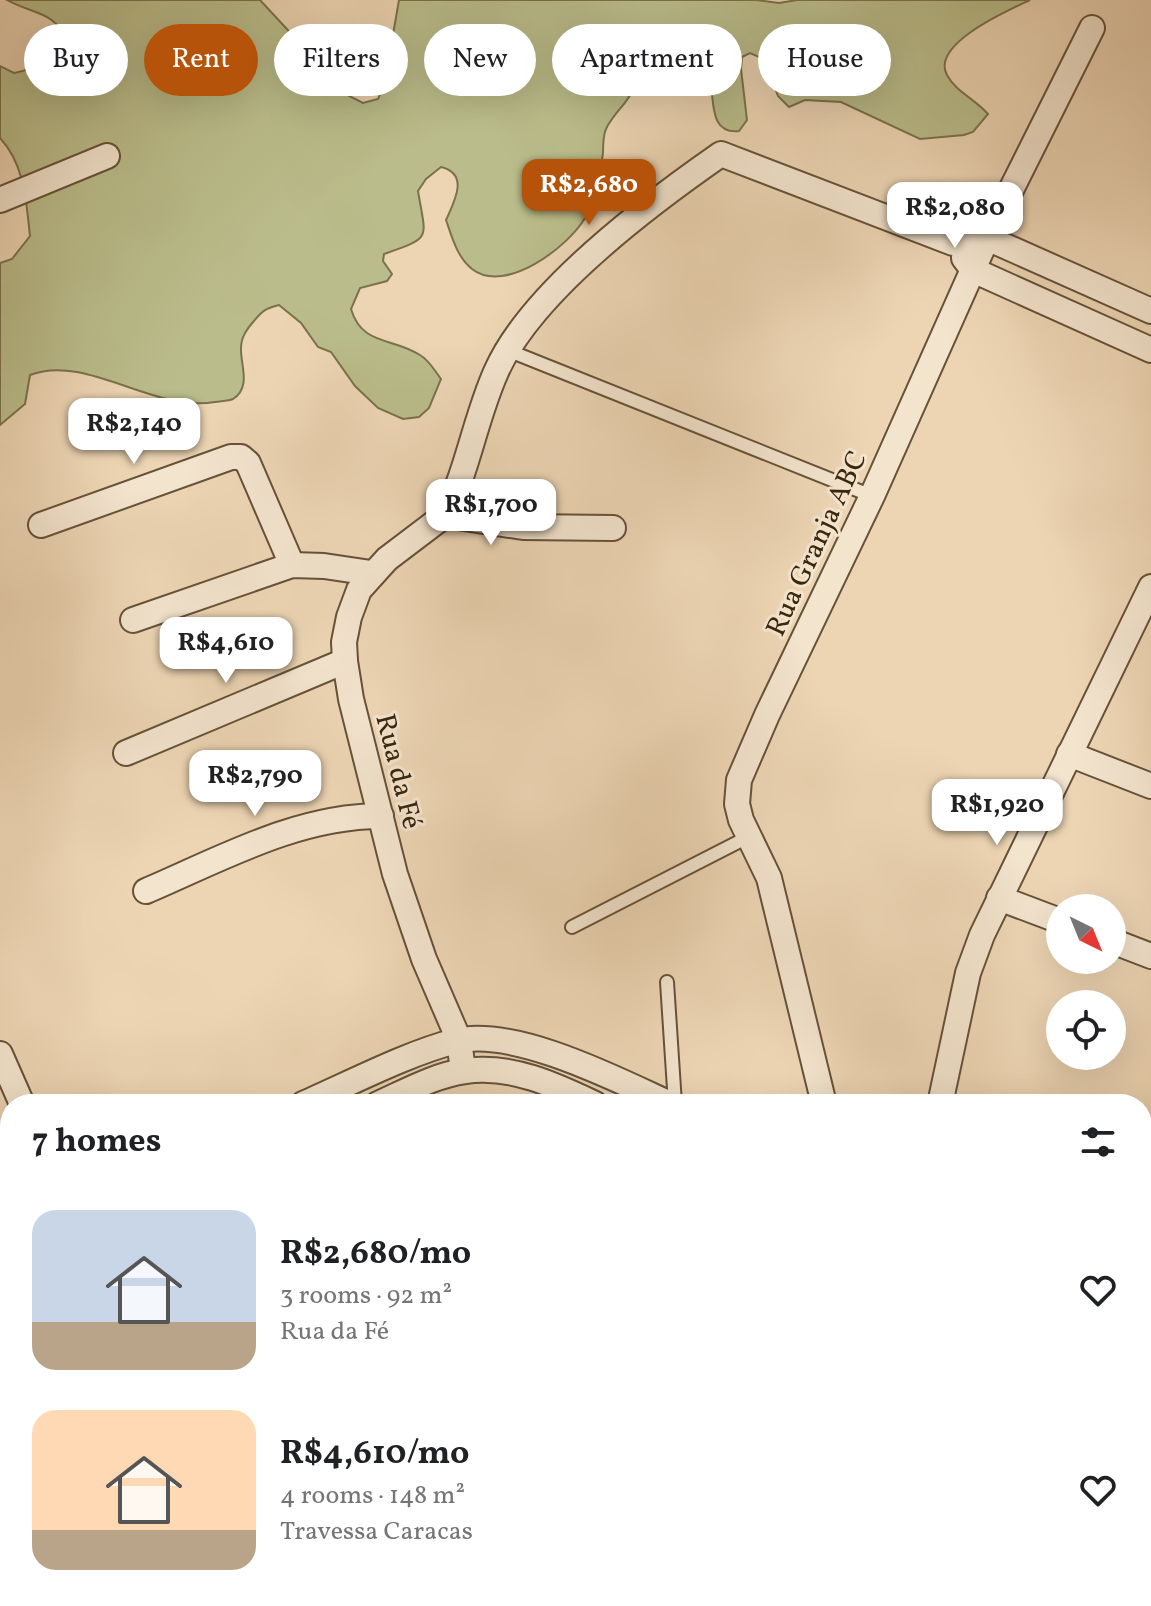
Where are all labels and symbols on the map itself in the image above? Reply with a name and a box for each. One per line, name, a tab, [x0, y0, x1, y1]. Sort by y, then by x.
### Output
pin: R$2,680	[515, 159, 663, 227]
pin: R$2,080	[881, 182, 1029, 250]
pin: R$2,140	[60, 398, 208, 466]
street label: Rua Granja ABC	[757, 445, 877, 643]
pin: R$1,700	[417, 479, 565, 547]
pin: R$4,610	[152, 617, 300, 685]
street label: Rua da Fé	[364, 710, 431, 833]
pin: R$2,790	[181, 750, 329, 818]
pin: R$1,920	[923, 779, 1071, 847]
north arrow	[1046, 894, 1126, 974]

